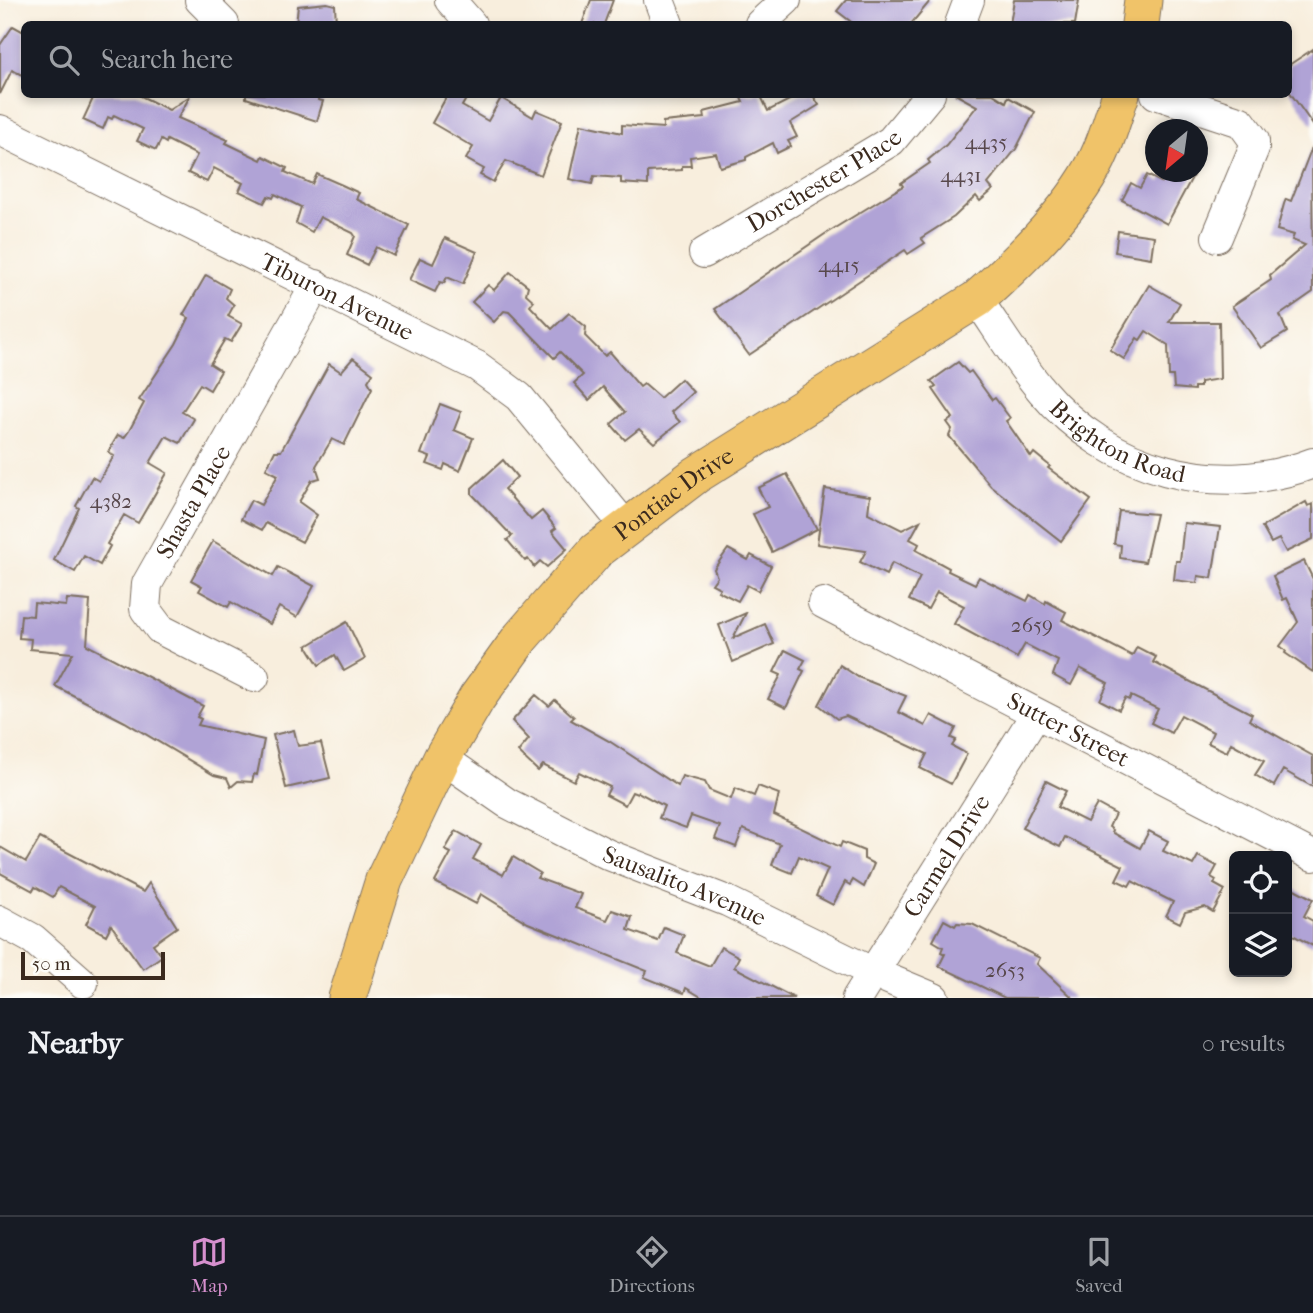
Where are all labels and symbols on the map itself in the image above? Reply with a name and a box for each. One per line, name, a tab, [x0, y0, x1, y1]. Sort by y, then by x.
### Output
north arrow	[1145, 119, 1208, 182]
street label: Dorchester Place	[742, 124, 908, 238]
house number: 4435	[965, 130, 1007, 154]
house number: 4431	[940, 163, 982, 187]
street label: Tiburon Avenue	[256, 247, 418, 346]
house number: 4415	[818, 253, 860, 277]
street label: Brighton Road	[1044, 394, 1189, 489]
street label: Shasta Place	[150, 440, 237, 563]
street label: Pontiac Drive	[608, 441, 739, 546]
house number: 4382	[90, 489, 132, 513]
house number: 2659	[1011, 613, 1053, 637]
street label: Sutter Street	[1002, 687, 1134, 773]
street label: Carmel Drive	[898, 789, 996, 922]
street label: Sausalito Avenue	[599, 840, 771, 932]
scale bar	[21, 949, 164, 981]
house number: 2653	[985, 958, 1025, 982]

